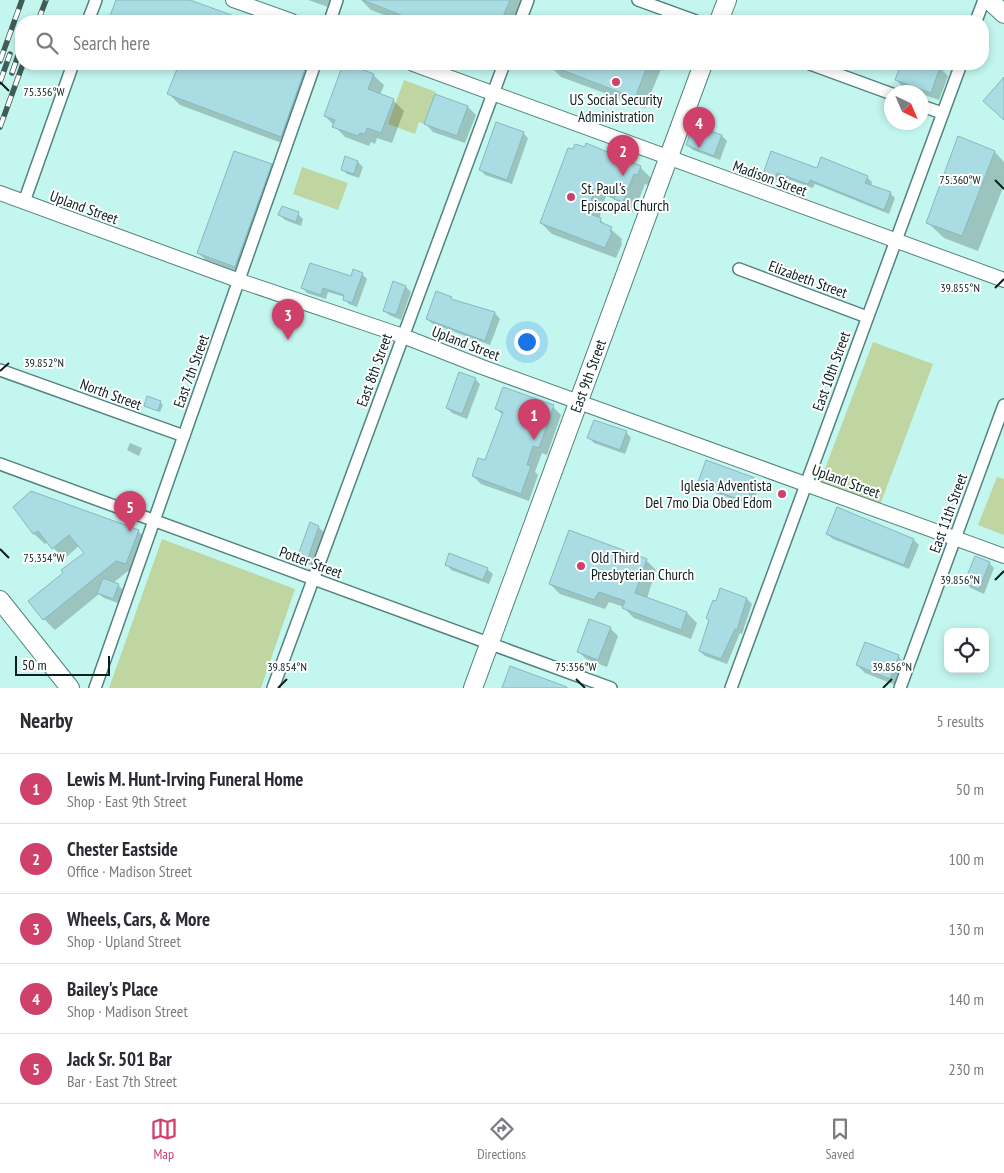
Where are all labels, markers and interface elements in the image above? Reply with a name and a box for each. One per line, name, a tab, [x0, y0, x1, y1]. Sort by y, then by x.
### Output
search box	[15, 15, 989, 70]
icon: search	[33, 29, 61, 57]
text: Search here	[73, 31, 150, 55]
marker: US Social Security Administration	[610, 76, 622, 88]
text: 75.356°W	[23, 84, 65, 99]
north arrow	[884, 85, 929, 130]
place label: US Social Security Administration	[570, 90, 663, 126]
pin: 4	[683, 107, 715, 148]
pin: 2	[607, 135, 639, 176]
street label: Madison Street	[730, 156, 810, 200]
text: 75.360°W	[939, 172, 981, 187]
place label: St. Paul's Episcopal Church	[581, 179, 669, 215]
street label: Upland Street	[47, 186, 121, 228]
marker: St. Paul's Episcopal Church	[565, 191, 577, 203]
street label: Elizabeth Street	[766, 256, 850, 302]
text: 39.855°N	[940, 280, 980, 295]
pin: 3	[272, 299, 304, 340]
street label: Upland Street	[429, 321, 503, 365]
your location	[514, 329, 540, 355]
street label: East 10th Street	[808, 329, 854, 413]
street label: East 8th Street	[352, 331, 396, 409]
street label: East 7th Street	[169, 332, 213, 410]
street label: East 9th Street	[566, 337, 610, 415]
text: 39.852°N	[24, 355, 64, 370]
street label: North Street	[78, 374, 144, 414]
pin: 1	[518, 399, 550, 440]
street label: Upland Street	[809, 460, 883, 502]
street label: East 11th Street	[925, 471, 971, 555]
place label: Iglesia Adventista Del 7mo Dia Obed Edom	[645, 476, 772, 512]
marker: Iglesia Adventista Del 7mo Dia Obed Edom	[776, 488, 788, 500]
pin: 5	[114, 491, 146, 532]
street label: Potter Street	[277, 542, 345, 582]
place label: Old Third Presbyterian Church	[591, 548, 694, 584]
text: 75.354°W	[23, 550, 65, 565]
marker: Old Third Presbyterian Church	[575, 560, 587, 572]
text: 39.856°N	[940, 572, 980, 587]
map controls	[944, 628, 989, 673]
button: locate	[944, 628, 989, 673]
scale bar	[15, 653, 110, 676]
text: 50 m	[22, 656, 47, 674]
text: 39.854°N	[267, 659, 307, 674]
text: 75.356°W	[555, 659, 597, 674]
text: 39.856°N	[872, 659, 912, 674]
text: Nearby	[20, 707, 73, 734]
text: 5 results	[937, 711, 984, 731]
text: Lewis M. Hunt-Irving Funeral Home	[67, 767, 304, 791]
text: 1	[32, 779, 40, 799]
text: 50 m	[956, 779, 984, 799]
text: Shop · East 9th Street	[67, 791, 187, 811]
text: Chester Eastside	[67, 837, 178, 861]
text: 2	[32, 849, 40, 869]
text: 100 m	[949, 849, 984, 869]
text: Office · Madison Street	[67, 861, 192, 881]
text: Wheels, Cars, & More	[67, 907, 210, 931]
text: 3	[32, 919, 40, 939]
text: 130 m	[949, 919, 984, 939]
text: Shop · Upland Street	[67, 931, 181, 951]
text: Bailey's Place	[67, 977, 158, 1001]
text: 4	[32, 989, 40, 1009]
text: 140 m	[949, 989, 984, 1009]
text: Shop · Madison Street	[67, 1001, 188, 1021]
text: Jack Sr. 501 Bar	[67, 1047, 172, 1071]
text: 5	[32, 1059, 40, 1079]
text: 230 m	[949, 1059, 984, 1079]
text: Bar · East 7th Street	[67, 1071, 177, 1091]
tab: Map	[150, 1115, 178, 1163]
tab: Directions	[477, 1115, 526, 1163]
tab: Saved	[825, 1115, 854, 1163]

